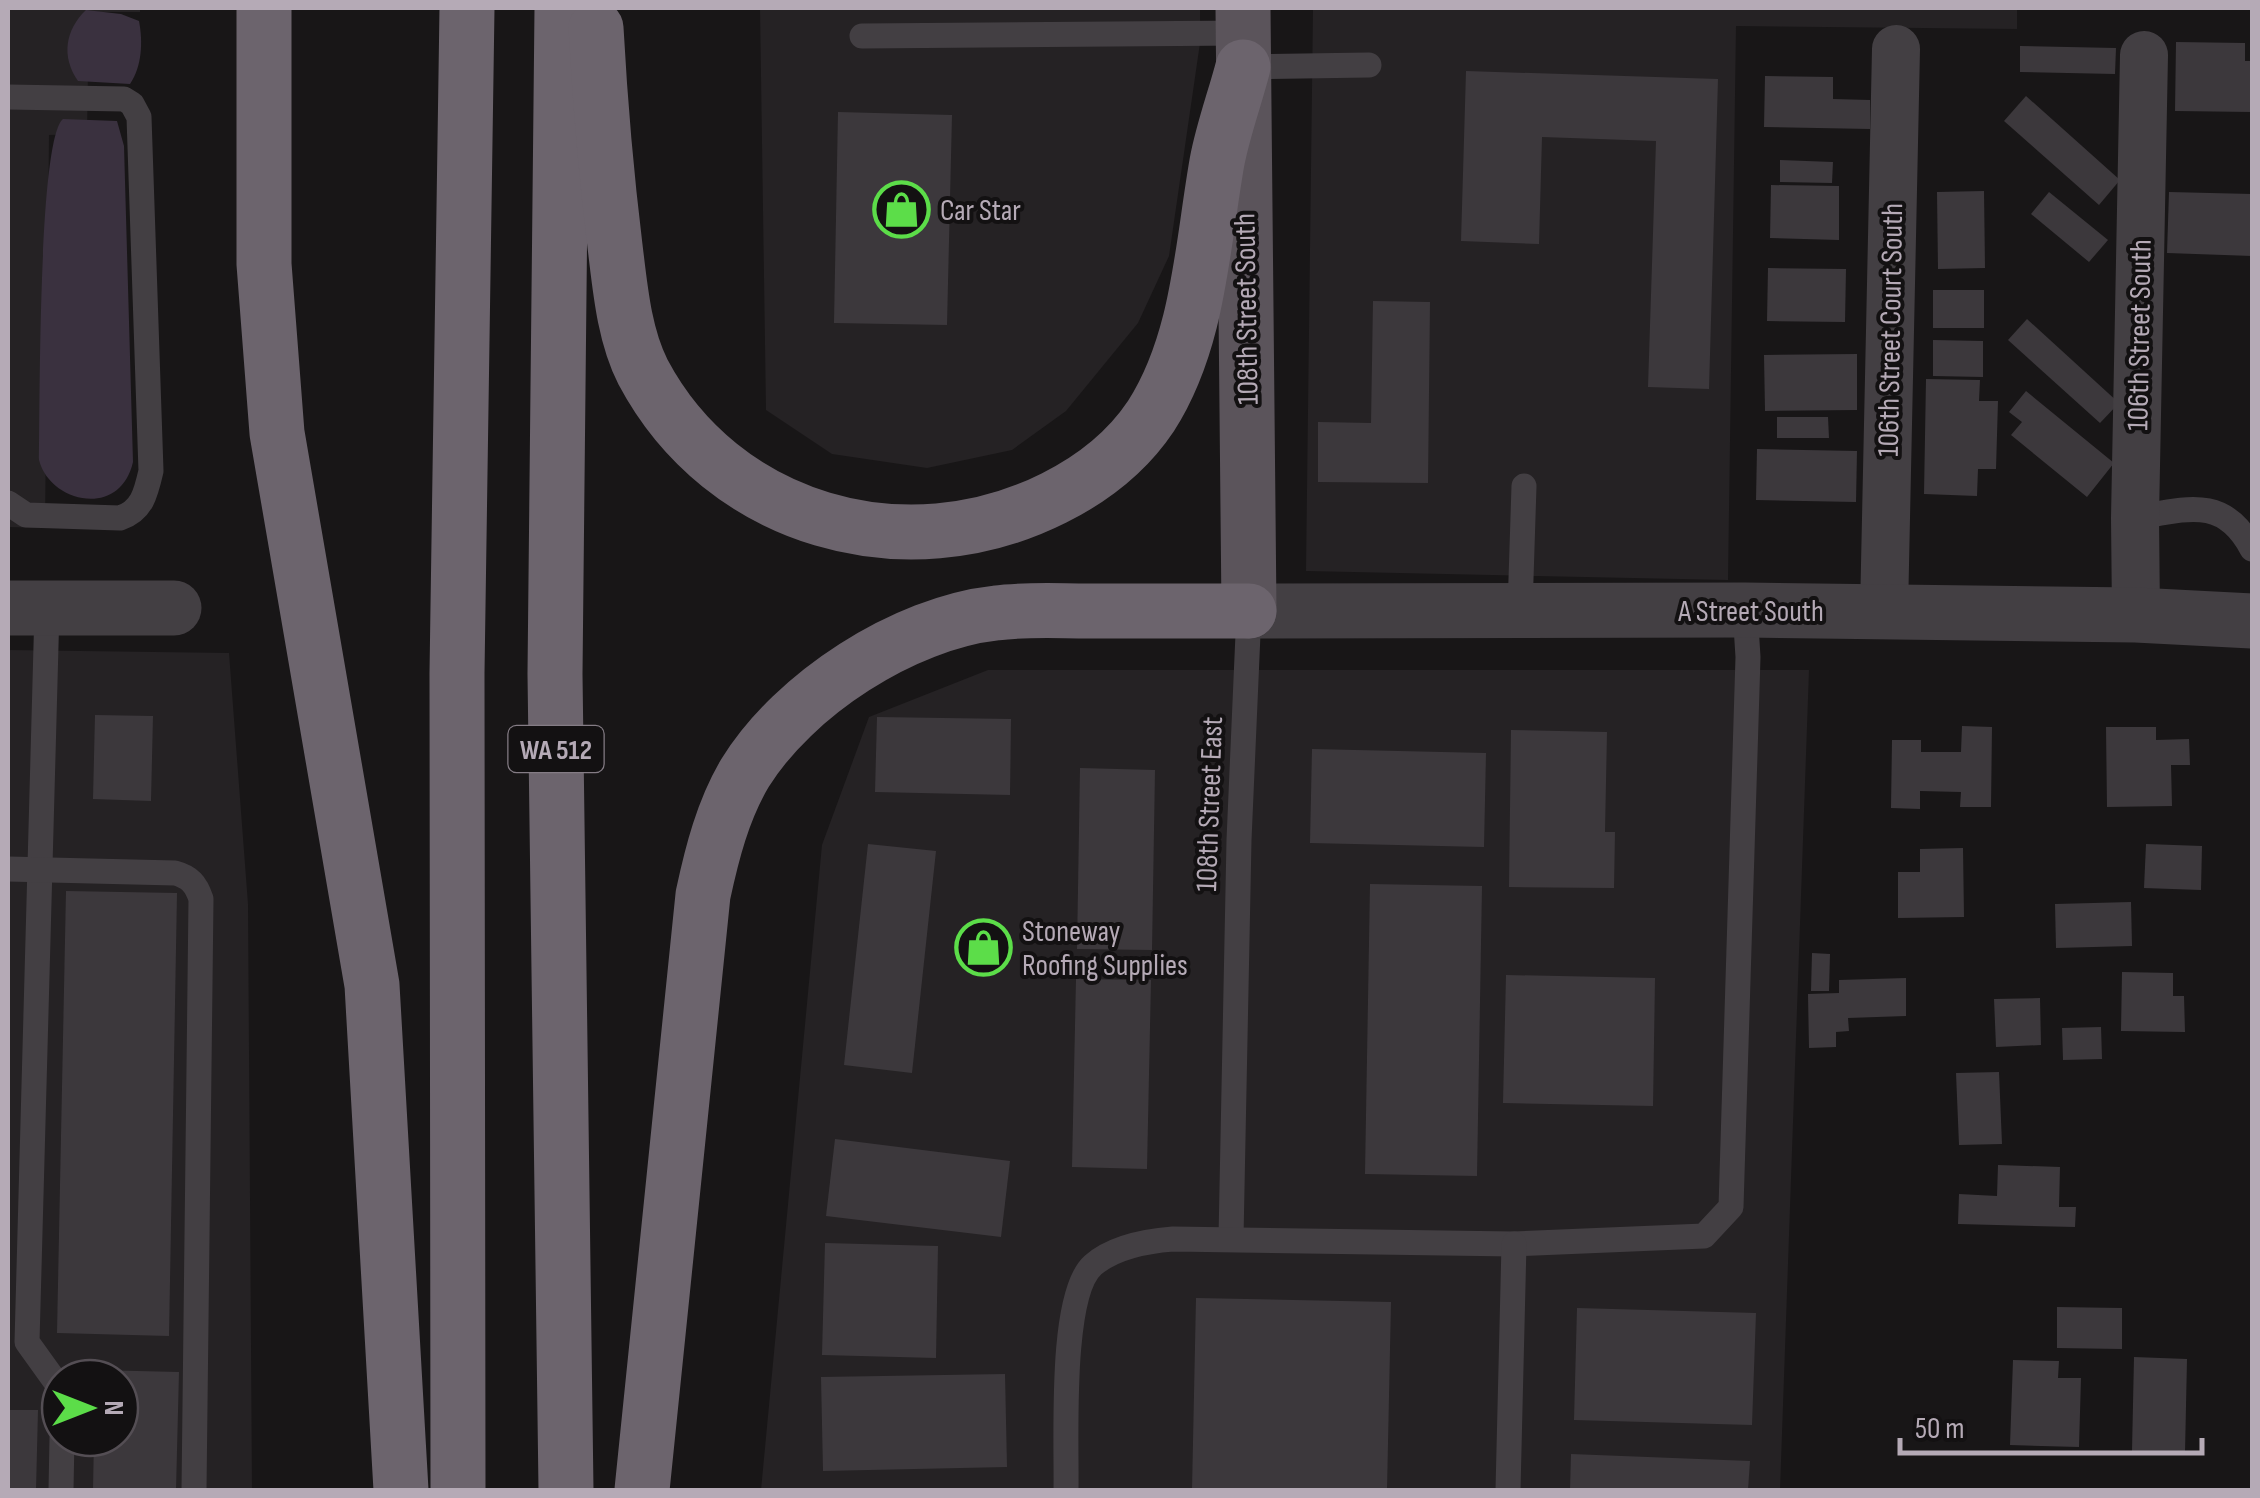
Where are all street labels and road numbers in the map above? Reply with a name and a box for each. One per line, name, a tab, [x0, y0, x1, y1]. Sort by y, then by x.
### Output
street label: 106th Street Court South	[1871, 203, 1911, 457]
street label: 108th Street South	[1227, 213, 1267, 405]
street label: 106th Street South	[2120, 239, 2160, 431]
street label: A Street South	[1677, 594, 1824, 630]
street label: 108th Street East	[1189, 716, 1231, 892]
road number: WA 512	[508, 726, 604, 772]

